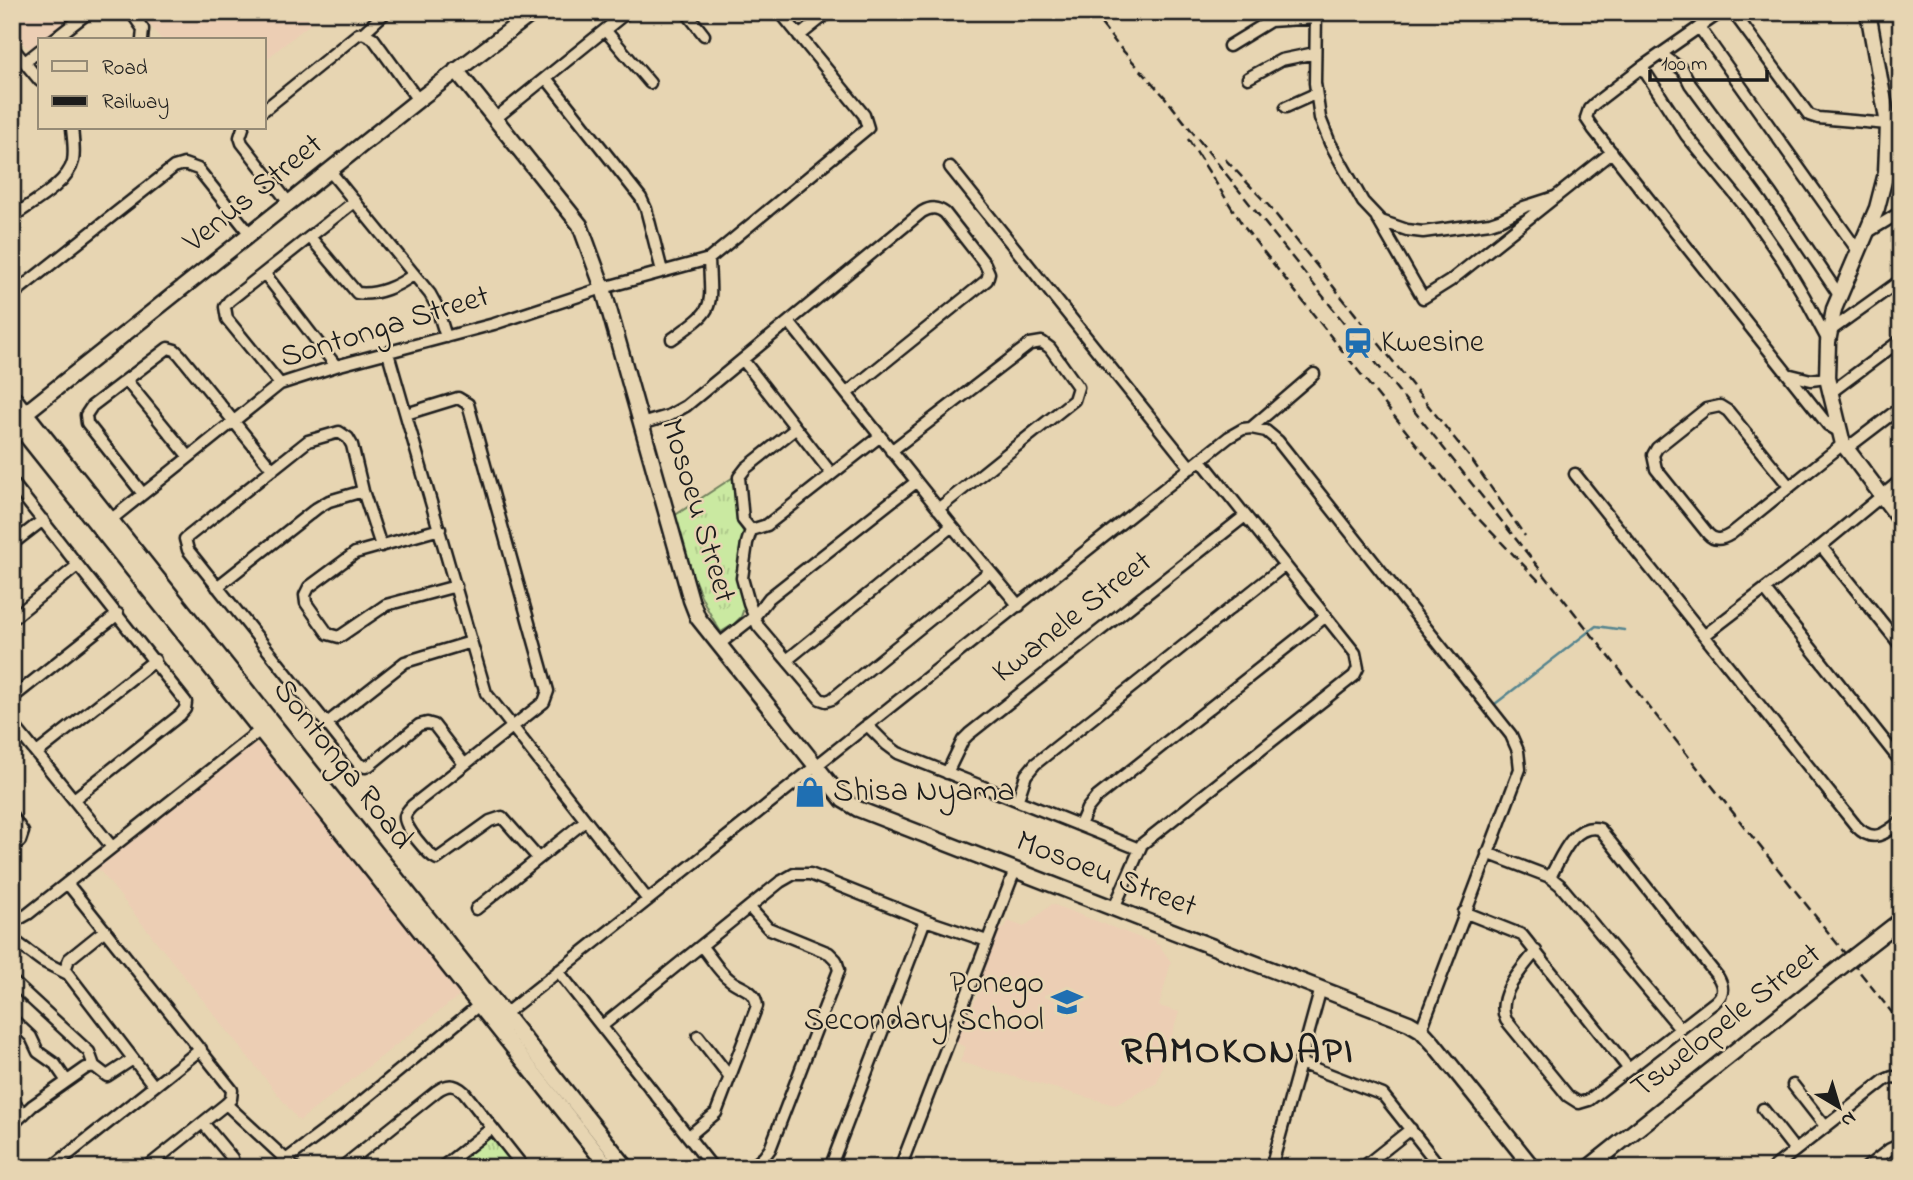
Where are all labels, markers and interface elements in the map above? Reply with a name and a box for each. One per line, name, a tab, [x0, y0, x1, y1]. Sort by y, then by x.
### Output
legend	[38, 38, 266, 130]
scale bar	[1650, 38, 1768, 82]
text: 100 m	[1661, 50, 1707, 80]
text: Road	[102, 54, 148, 84]
text: Railway	[102, 88, 169, 120]
street label: Venus Street	[173, 123, 334, 266]
street label: Sontonga Street	[275, 274, 496, 382]
place label: Kwesine	[1381, 320, 1485, 367]
station icon: Kwesine	[1341, 326, 1375, 360]
street label: Mosoeu Street	[647, 413, 747, 609]
street label: Kwanele Street	[983, 540, 1163, 696]
street label: Sontonga Road	[260, 670, 424, 860]
place label: Shisa Nyama	[833, 769, 1015, 816]
shop icon: Shisa Nyama	[793, 775, 827, 809]
street label: Mosoeu Street	[1009, 819, 1203, 931]
street label: Tswelopele Street	[1622, 932, 1832, 1111]
place label: Ponego Secondary School	[804, 961, 1044, 1045]
school or university icon: Ponego Secondary School	[1050, 985, 1084, 1019]
district label: RAMOKONAPI	[1121, 1025, 1355, 1081]
north arrow	[1804, 1072, 1874, 1142]
text: N	[1834, 1104, 1861, 1133]

